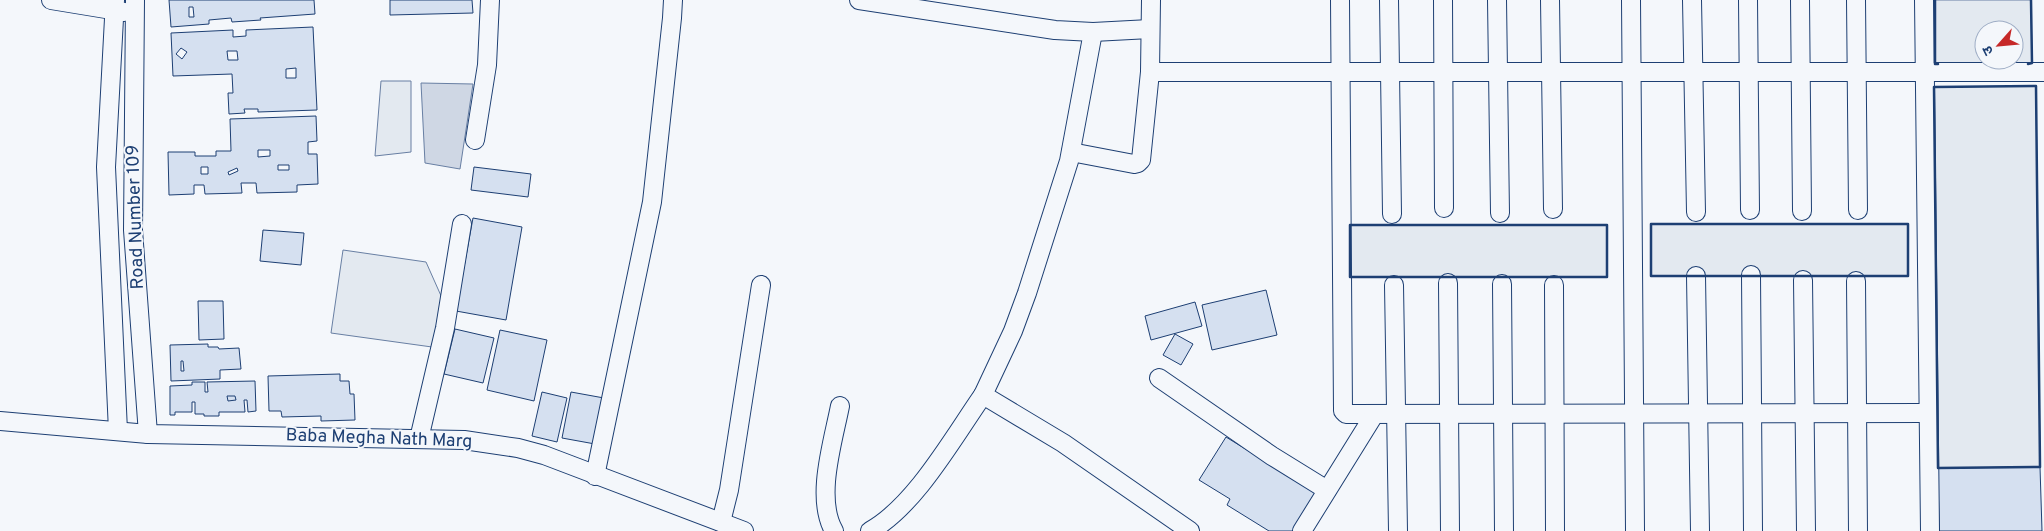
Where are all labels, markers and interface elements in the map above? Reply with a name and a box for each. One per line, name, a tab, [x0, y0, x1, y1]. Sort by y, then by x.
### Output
north arrow	[1974, 20, 2024, 70]
text: उ	[1979, 42, 1998, 58]
street label: Road Number 109	[122, 144, 150, 290]
street label: Baba Megha Nath Marg	[285, 424, 473, 454]

